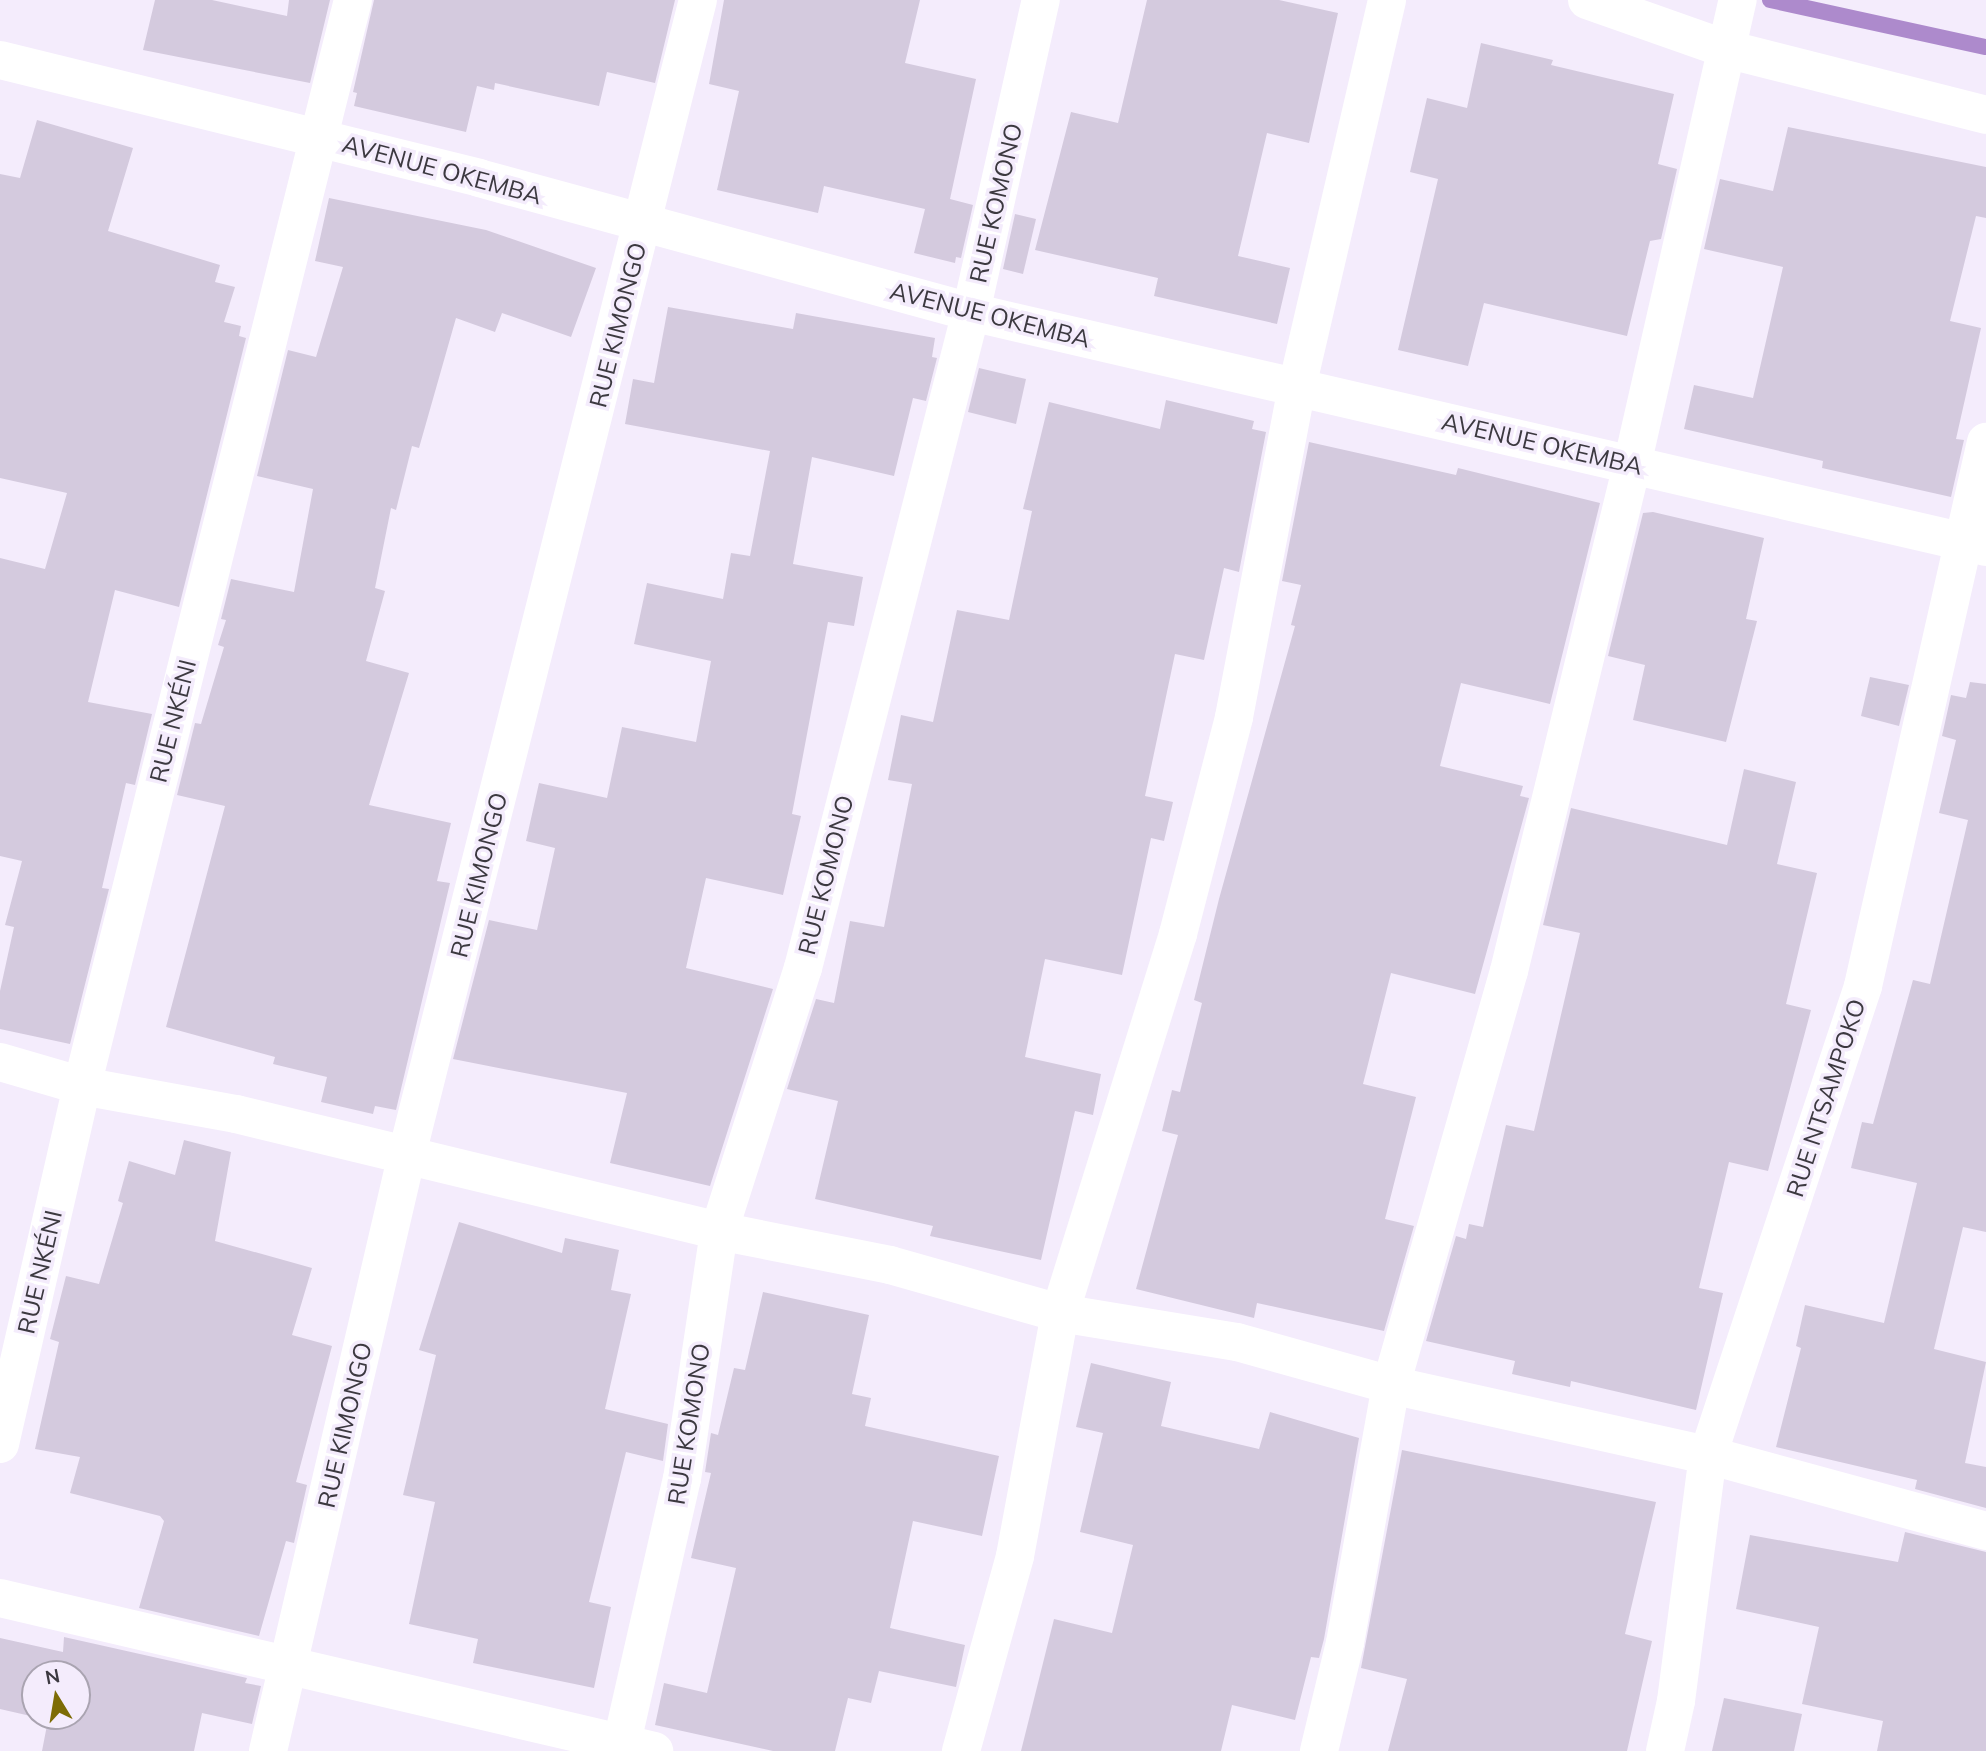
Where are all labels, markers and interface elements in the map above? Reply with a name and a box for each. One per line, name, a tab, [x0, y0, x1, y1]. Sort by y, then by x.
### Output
street label: RUE KOMONO	[964, 120, 1028, 286]
street label: AVENUE OKEMBA	[339, 130, 545, 210]
street label: RUE KIMONGO	[584, 239, 652, 411]
street label: AVENUE OKEMBA	[887, 276, 1093, 354]
street label: AVENUE OKEMBA	[1439, 407, 1645, 481]
street label: RUE NKÉNI	[144, 656, 202, 786]
street label: RUE KIMONGO	[445, 789, 513, 961]
street label: RUE KOMONO	[792, 792, 860, 958]
street label: RUE NTSAMPOKO	[1780, 995, 1872, 1201]
street label: RUE NKÉNI	[12, 1207, 68, 1337]
street label: RUE KIMONGO	[312, 1339, 378, 1511]
street label: RUE KOMONO	[662, 1341, 716, 1507]
north arrow	[21, 1660, 91, 1730]
text: N	[43, 1663, 62, 1690]

